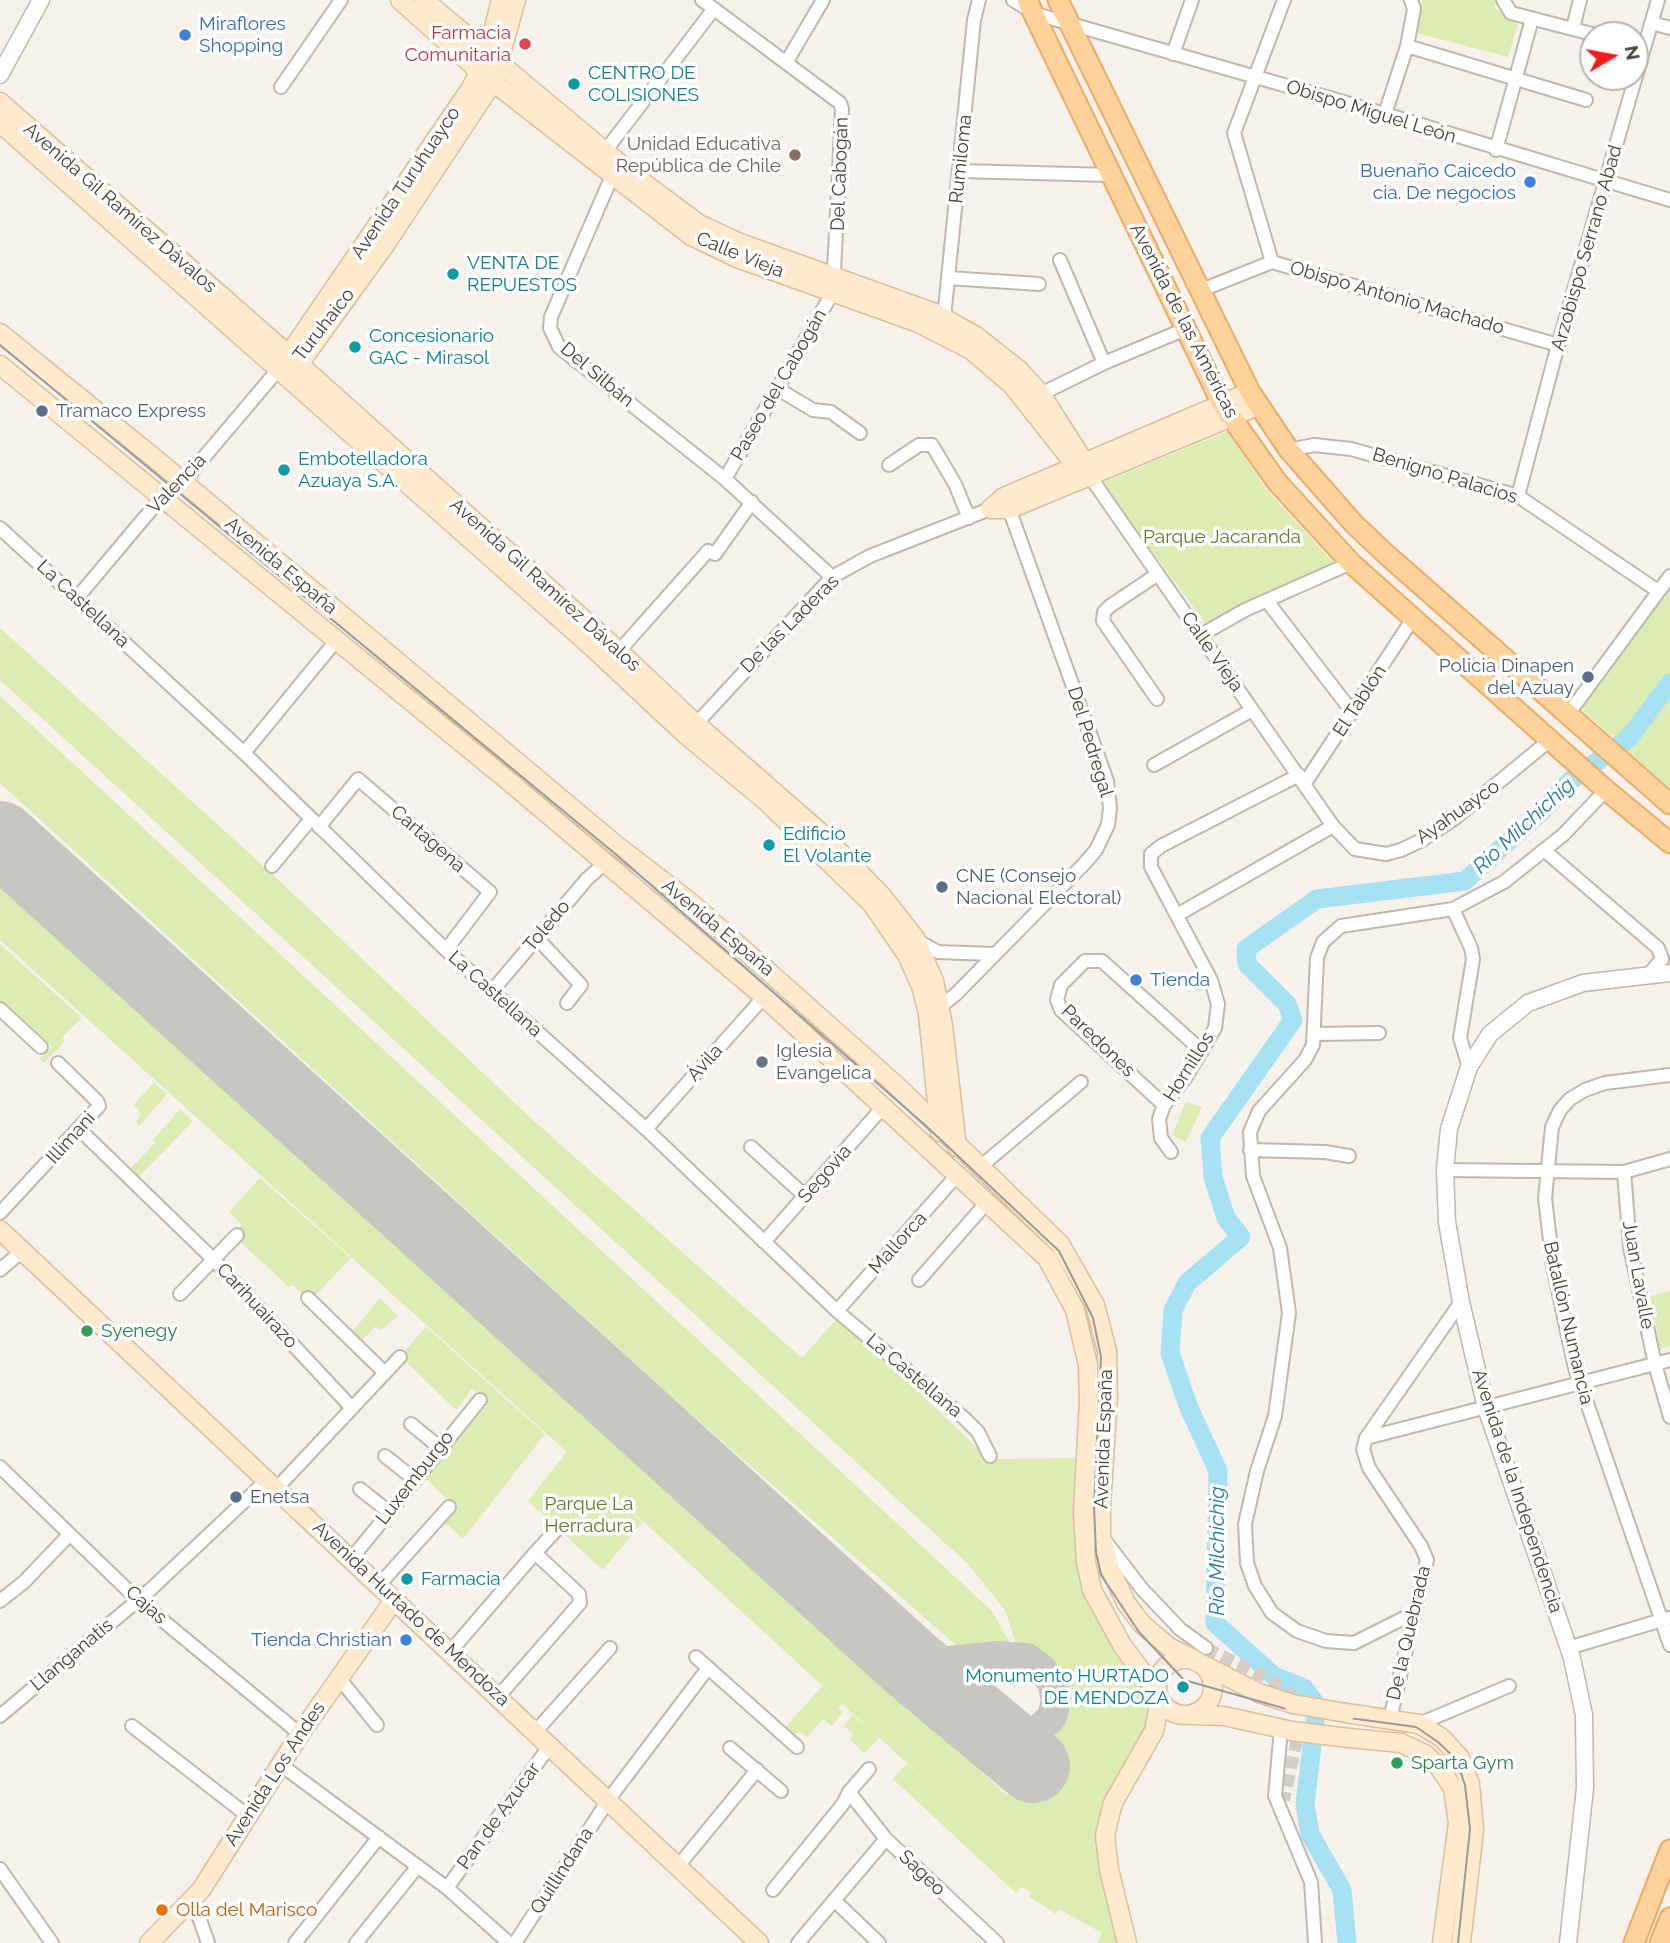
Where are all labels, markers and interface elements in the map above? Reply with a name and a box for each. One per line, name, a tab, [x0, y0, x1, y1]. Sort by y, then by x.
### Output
place label: Miraflores Shopping	[199, 13, 286, 57]
north arrow	[1579, 21, 1649, 91]
place label: Farmacia Comunitaria	[405, 22, 511, 66]
marker: Miraflores Shopping	[177, 27, 193, 43]
marker: Farmacia Comunitaria	[517, 36, 533, 52]
text: N	[1621, 44, 1645, 62]
place label: CENTRO DE COLISIONES	[588, 62, 699, 106]
street label: Obispo Miguel León	[1283, 75, 1459, 149]
marker: CENTRO DE COLISIONES	[566, 76, 582, 92]
street label: Avenida Turuhuayco	[347, 103, 465, 263]
street label: Rumiloma	[945, 113, 977, 205]
street label: Del Cabogán	[827, 116, 853, 232]
street label: Avenida Gil Ramírez Dávalos	[19, 118, 221, 298]
place label: Unidad Educativa República de Chile	[616, 133, 781, 177]
street label: Arzobispo Serrano Abad	[1547, 142, 1627, 354]
marker: Unidad Educativa República de Chile	[787, 147, 803, 163]
place label: Buenaño Caicedo cia. De negocios	[1360, 160, 1516, 204]
marker: Buenaño Caicedo cia. De negocios	[1522, 174, 1538, 190]
street label: Avenida de las Américas	[1125, 220, 1243, 422]
street label: Calle Vieja	[693, 227, 787, 283]
place label: VENTA DE REPUESTOS	[467, 252, 577, 296]
street label: Obispo Antonio Machado	[1287, 256, 1507, 340]
marker: VENTA DE REPUESTOS	[445, 266, 461, 282]
street label: Turuhaico	[288, 284, 360, 366]
street label: Paseo del Cabogán	[726, 305, 832, 465]
place label: Concesionario GAC - Mirasol	[369, 325, 494, 369]
street label: Del Silbán	[556, 338, 638, 412]
marker: Concesionario GAC - Mirasol	[347, 339, 363, 355]
place label: Tramaco Express	[56, 400, 206, 422]
marker: Tramaco Express	[34, 403, 50, 419]
street label: Benigno Palacios	[1370, 443, 1520, 509]
place label: Embotelladora Azuaya S.A.	[298, 448, 428, 492]
street label: Valencia	[143, 449, 211, 519]
marker: Embotelladora Azuaya S.A.	[276, 462, 292, 478]
street label: Avenida Gil Ramírez Dávalos	[445, 493, 645, 677]
street label: Avenida España	[220, 512, 342, 620]
park label: Parque Jacaranda	[1143, 526, 1301, 548]
street label: La Castellana	[32, 555, 134, 653]
street label: De las Laderas	[736, 570, 844, 678]
street label: Calle Vieja	[1176, 608, 1248, 696]
place label: Policia Dinapen del Azuay	[1439, 655, 1574, 699]
street label: El Tablón	[1328, 661, 1392, 741]
marker: Policia Dinapen del Azuay	[1580, 669, 1596, 685]
street label: Del Pedregal	[1062, 684, 1118, 800]
water label: Río Milchichig	[1468, 773, 1580, 879]
street label: Ayahuayco	[1412, 775, 1504, 849]
street label: Cartagena	[386, 801, 470, 877]
place label: Edificio El Volante	[783, 823, 871, 867]
marker: Edificio El Volante	[761, 837, 777, 853]
place label: CNE (Consejo Nacional Electoral)	[956, 865, 1121, 909]
street label: Avenida España	[657, 874, 779, 982]
marker: CNE (Consejo Nacional Electoral)	[934, 879, 950, 895]
street label: Toledo	[519, 896, 575, 956]
street label: La Castellana	[443, 946, 547, 1042]
place label: Tienda	[1150, 969, 1210, 991]
marker: Tienda	[1128, 972, 1144, 988]
street label: Paredones	[1056, 1000, 1140, 1082]
street label: Hornillos	[1159, 1028, 1219, 1106]
street label: Ávila	[682, 1040, 728, 1086]
place label: Iglesia Evangelica	[776, 1040, 871, 1084]
marker: Iglesia Evangelica	[754, 1054, 770, 1070]
street label: Illimani	[42, 1107, 100, 1169]
street label: Segovia	[793, 1140, 857, 1208]
street label: Mallorca	[864, 1207, 932, 1279]
street label: Juan Lavalle	[1617, 1219, 1659, 1331]
street label: Batallón Numancia	[1538, 1239, 1598, 1407]
street label: Carihuairazo	[212, 1259, 302, 1353]
place label: Syenegy	[101, 1320, 178, 1342]
marker: Syenegy	[79, 1323, 95, 1339]
street label: La Castellana	[861, 1329, 967, 1423]
street label: Avenida de la Independencia	[1467, 1366, 1567, 1616]
street label: Avenida España	[1090, 1369, 1118, 1509]
street label: Luxemburgo	[371, 1427, 459, 1529]
place label: Enetsa	[250, 1486, 310, 1508]
water label: Río Milchichig	[1205, 1486, 1231, 1616]
marker: Enetsa	[228, 1489, 244, 1505]
park label: Parque La Herradura	[545, 1493, 633, 1537]
street label: Avenida Hurtado de Mendoza	[308, 1517, 514, 1711]
street label: De la Quebrada	[1382, 1563, 1436, 1703]
place label: Farmacia	[421, 1568, 501, 1590]
marker: Farmacia	[399, 1571, 415, 1587]
street label: Cajas	[121, 1581, 171, 1629]
street label: Llanganatis	[26, 1614, 118, 1696]
place label: Tienda Christian	[251, 1629, 392, 1651]
marker: Tienda Christian	[398, 1632, 414, 1648]
place label: Monumento HURTADO DE MENDOZA	[965, 1665, 1169, 1709]
marker: Monumento HURTADO DE MENDOZA	[1175, 1679, 1191, 1695]
street label: Avenida Los Andes	[220, 1697, 330, 1851]
place label: Sparta Gym	[1411, 1752, 1514, 1774]
marker: Sparta Gym	[1389, 1755, 1405, 1771]
street label: Pan de Azucar	[453, 1758, 545, 1874]
street label: Quillindana	[526, 1823, 598, 1919]
street label: Sageo	[894, 1845, 950, 1901]
place label: Olla del Marisco	[176, 1899, 317, 1921]
marker: Olla del Marisco	[154, 1902, 170, 1918]

